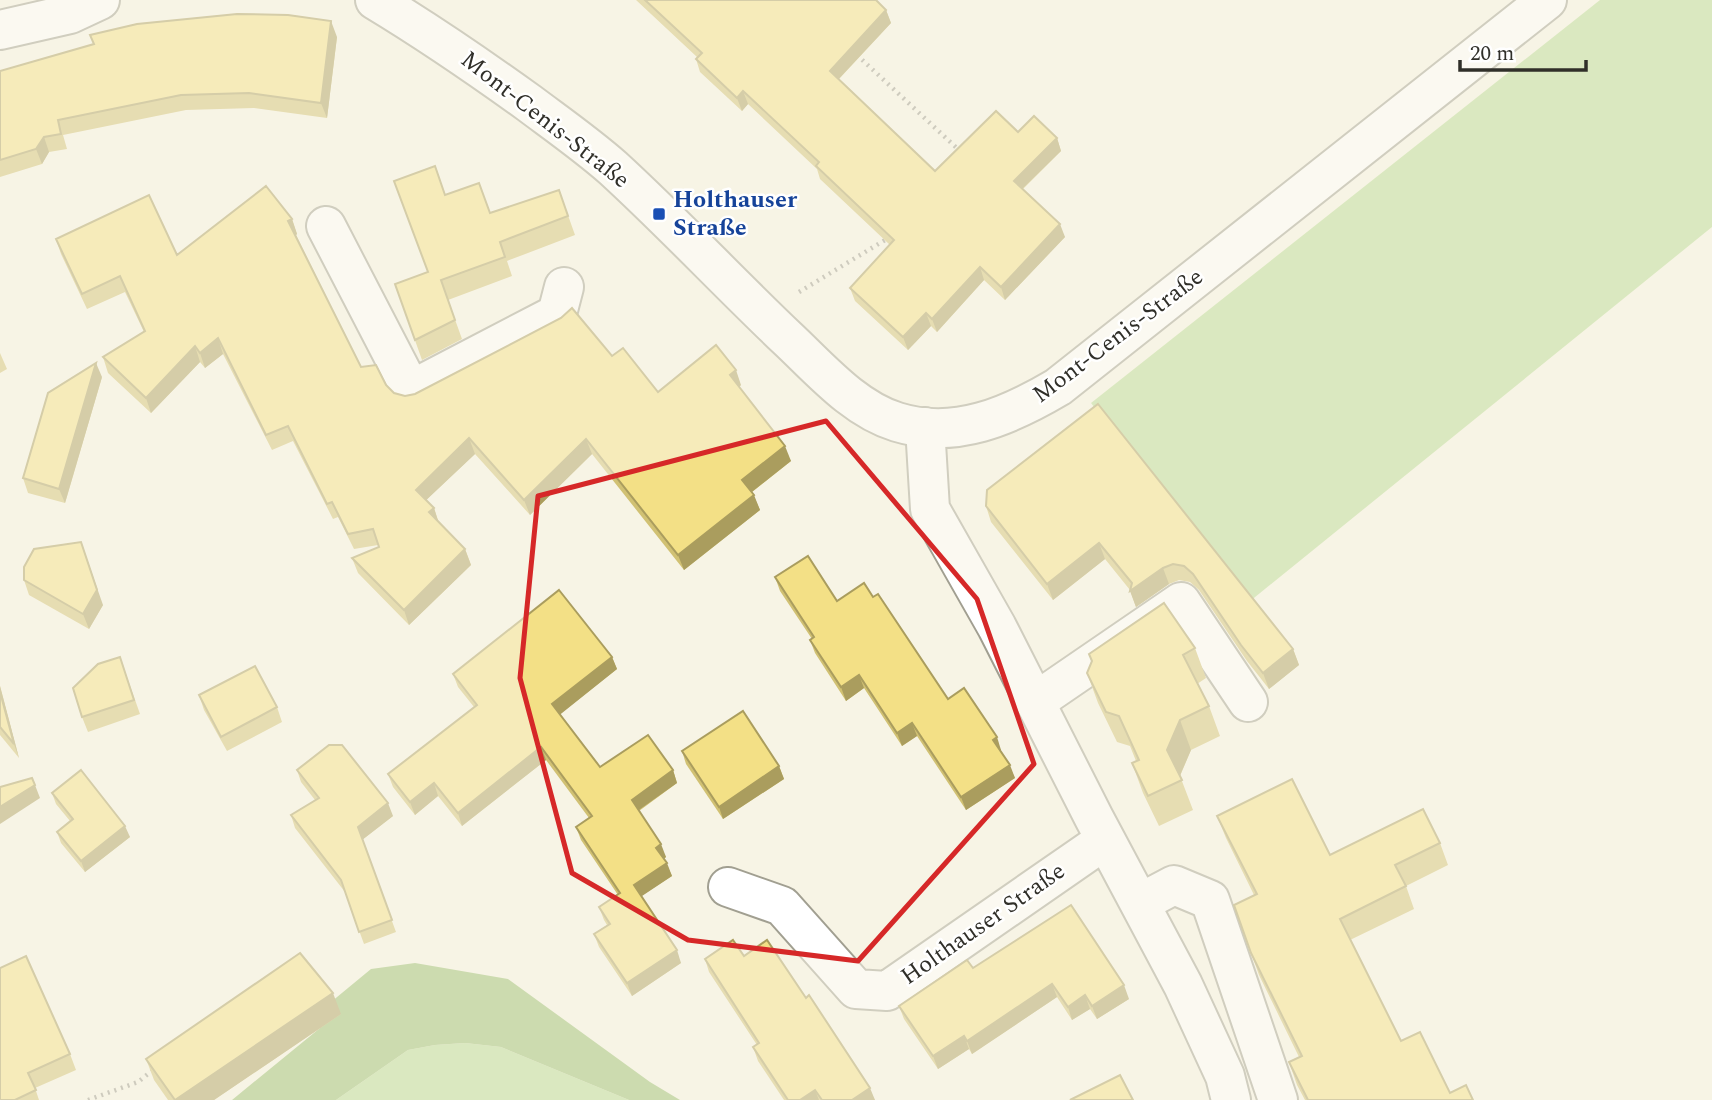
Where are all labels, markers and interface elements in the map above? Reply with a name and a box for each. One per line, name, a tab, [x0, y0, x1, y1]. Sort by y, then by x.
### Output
scale bar	[1460, 28, 1586, 72]
text: 20 m	[1470, 38, 1514, 70]
street label: Mont-Cenis-Straße	[453, 42, 637, 198]
place label: Holthauser Straße	[673, 182, 798, 246]
marker: Holthauser Straße	[651, 206, 667, 222]
street label: Mont-Cenis-Straße	[1025, 260, 1211, 412]
street label: Holthauser Straße	[893, 854, 1073, 994]

